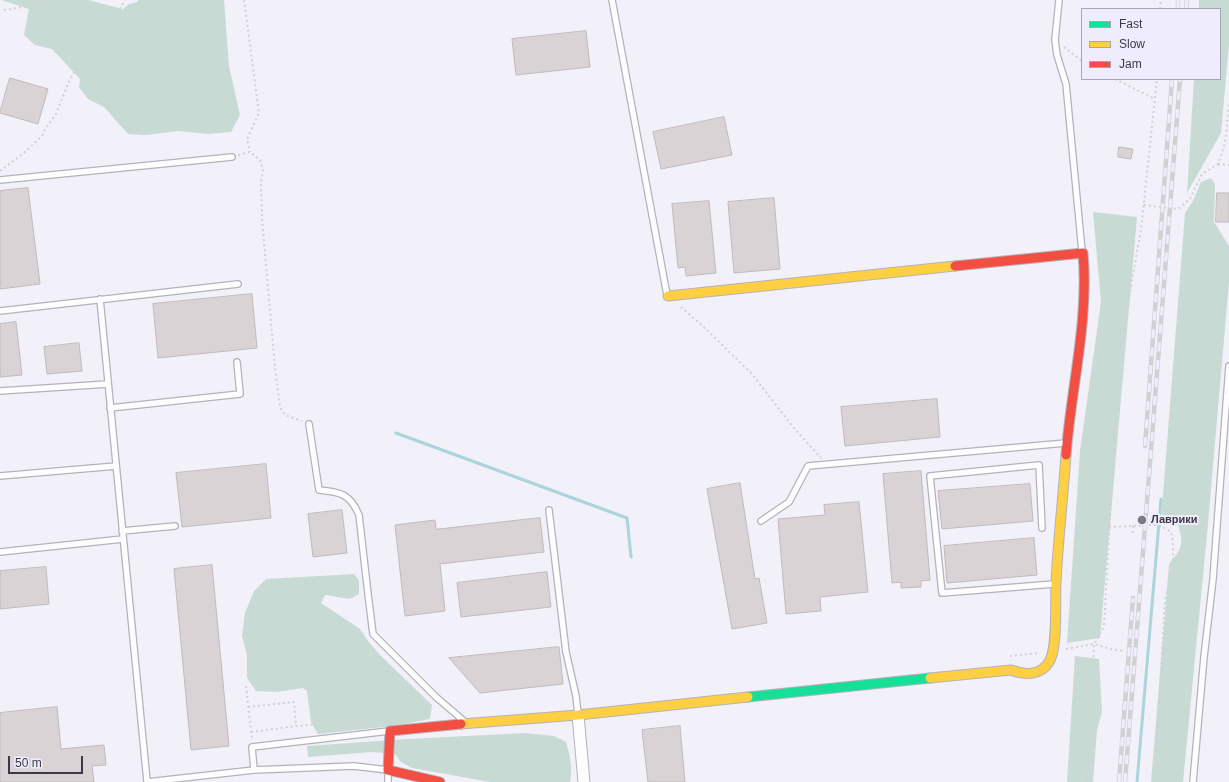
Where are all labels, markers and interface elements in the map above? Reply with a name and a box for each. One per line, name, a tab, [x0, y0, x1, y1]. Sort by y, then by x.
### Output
legend	[1081, 8, 1221, 80]
text: Fast	[1119, 17, 1142, 31]
text: Slow	[1119, 37, 1145, 51]
text: Jam	[1119, 57, 1142, 71]
place label: Лаврики	[1151, 513, 1198, 527]
marker: Лаврики	[1136, 514, 1148, 526]
scale bar	[10, 748, 85, 774]
text: 50 m	[15, 756, 42, 770]

